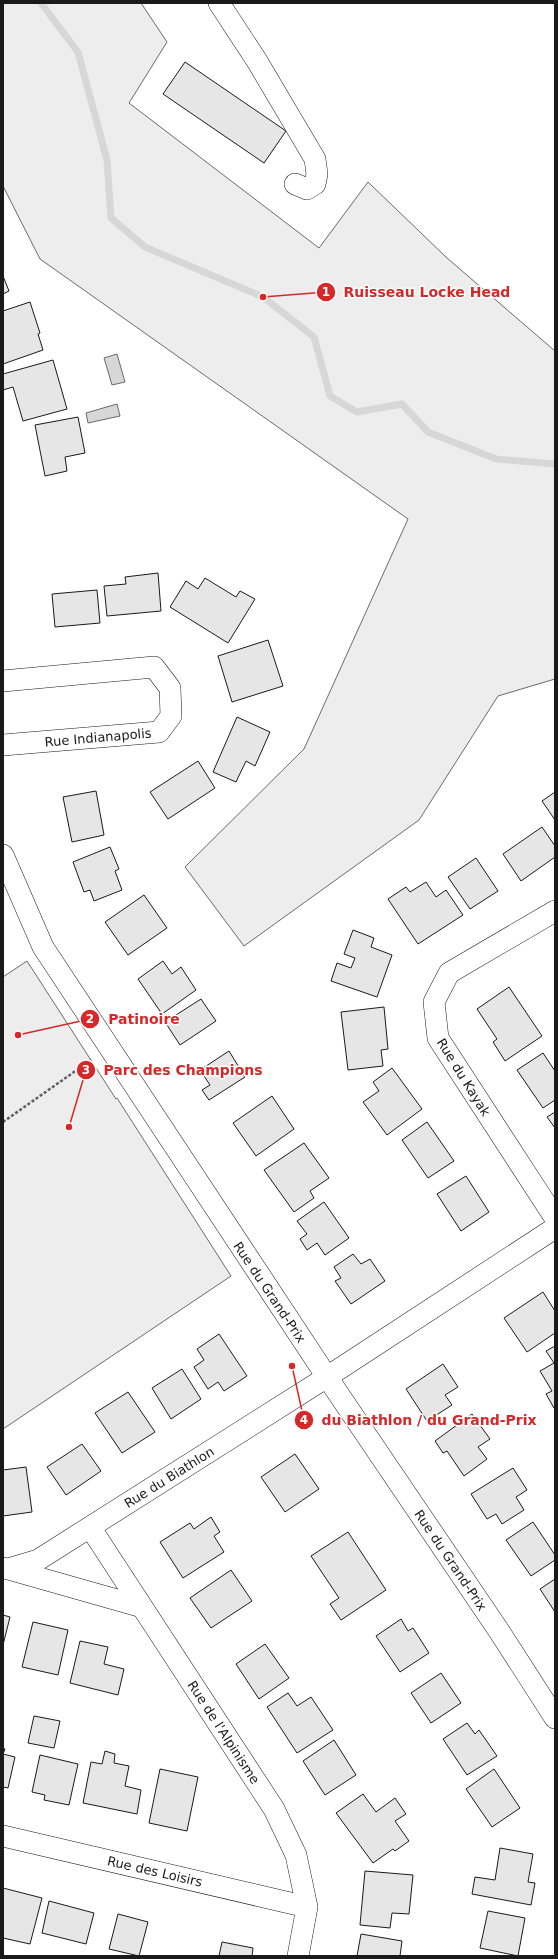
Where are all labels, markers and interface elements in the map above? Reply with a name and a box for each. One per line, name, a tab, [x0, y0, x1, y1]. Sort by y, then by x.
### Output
callout: Ruisseau Locke Head	[316, 279, 519, 305]
text: Ruisseau Locke Head	[344, 284, 510, 300]
text: 1	[322, 285, 330, 299]
street label: Rue Indianapolis	[44, 725, 152, 750]
callout: Patinoire	[80, 1006, 187, 1032]
text: Patinoire	[108, 1011, 180, 1027]
text: 2	[86, 1012, 94, 1026]
street label: Rue du Kayak	[434, 1036, 494, 1119]
callout: Parc des Champions	[76, 1057, 271, 1083]
text: Parc des Champions	[103, 1062, 263, 1078]
text: 3	[82, 1063, 90, 1077]
street label: Rue du Grand-Prix	[230, 1239, 309, 1346]
callout: du Biathlon / du Grand-Prix	[294, 1407, 545, 1433]
text: du Biathlon / du Grand-Prix	[321, 1412, 537, 1428]
text: 4	[300, 1413, 308, 1427]
street label: Rue du Biathlon	[122, 1444, 217, 1511]
street label: Rue du Grand-Prix	[411, 1507, 490, 1614]
street label: Rue de l'Alpinisme	[185, 1678, 263, 1787]
street label: Rue des Loisirs	[106, 1853, 204, 1890]

